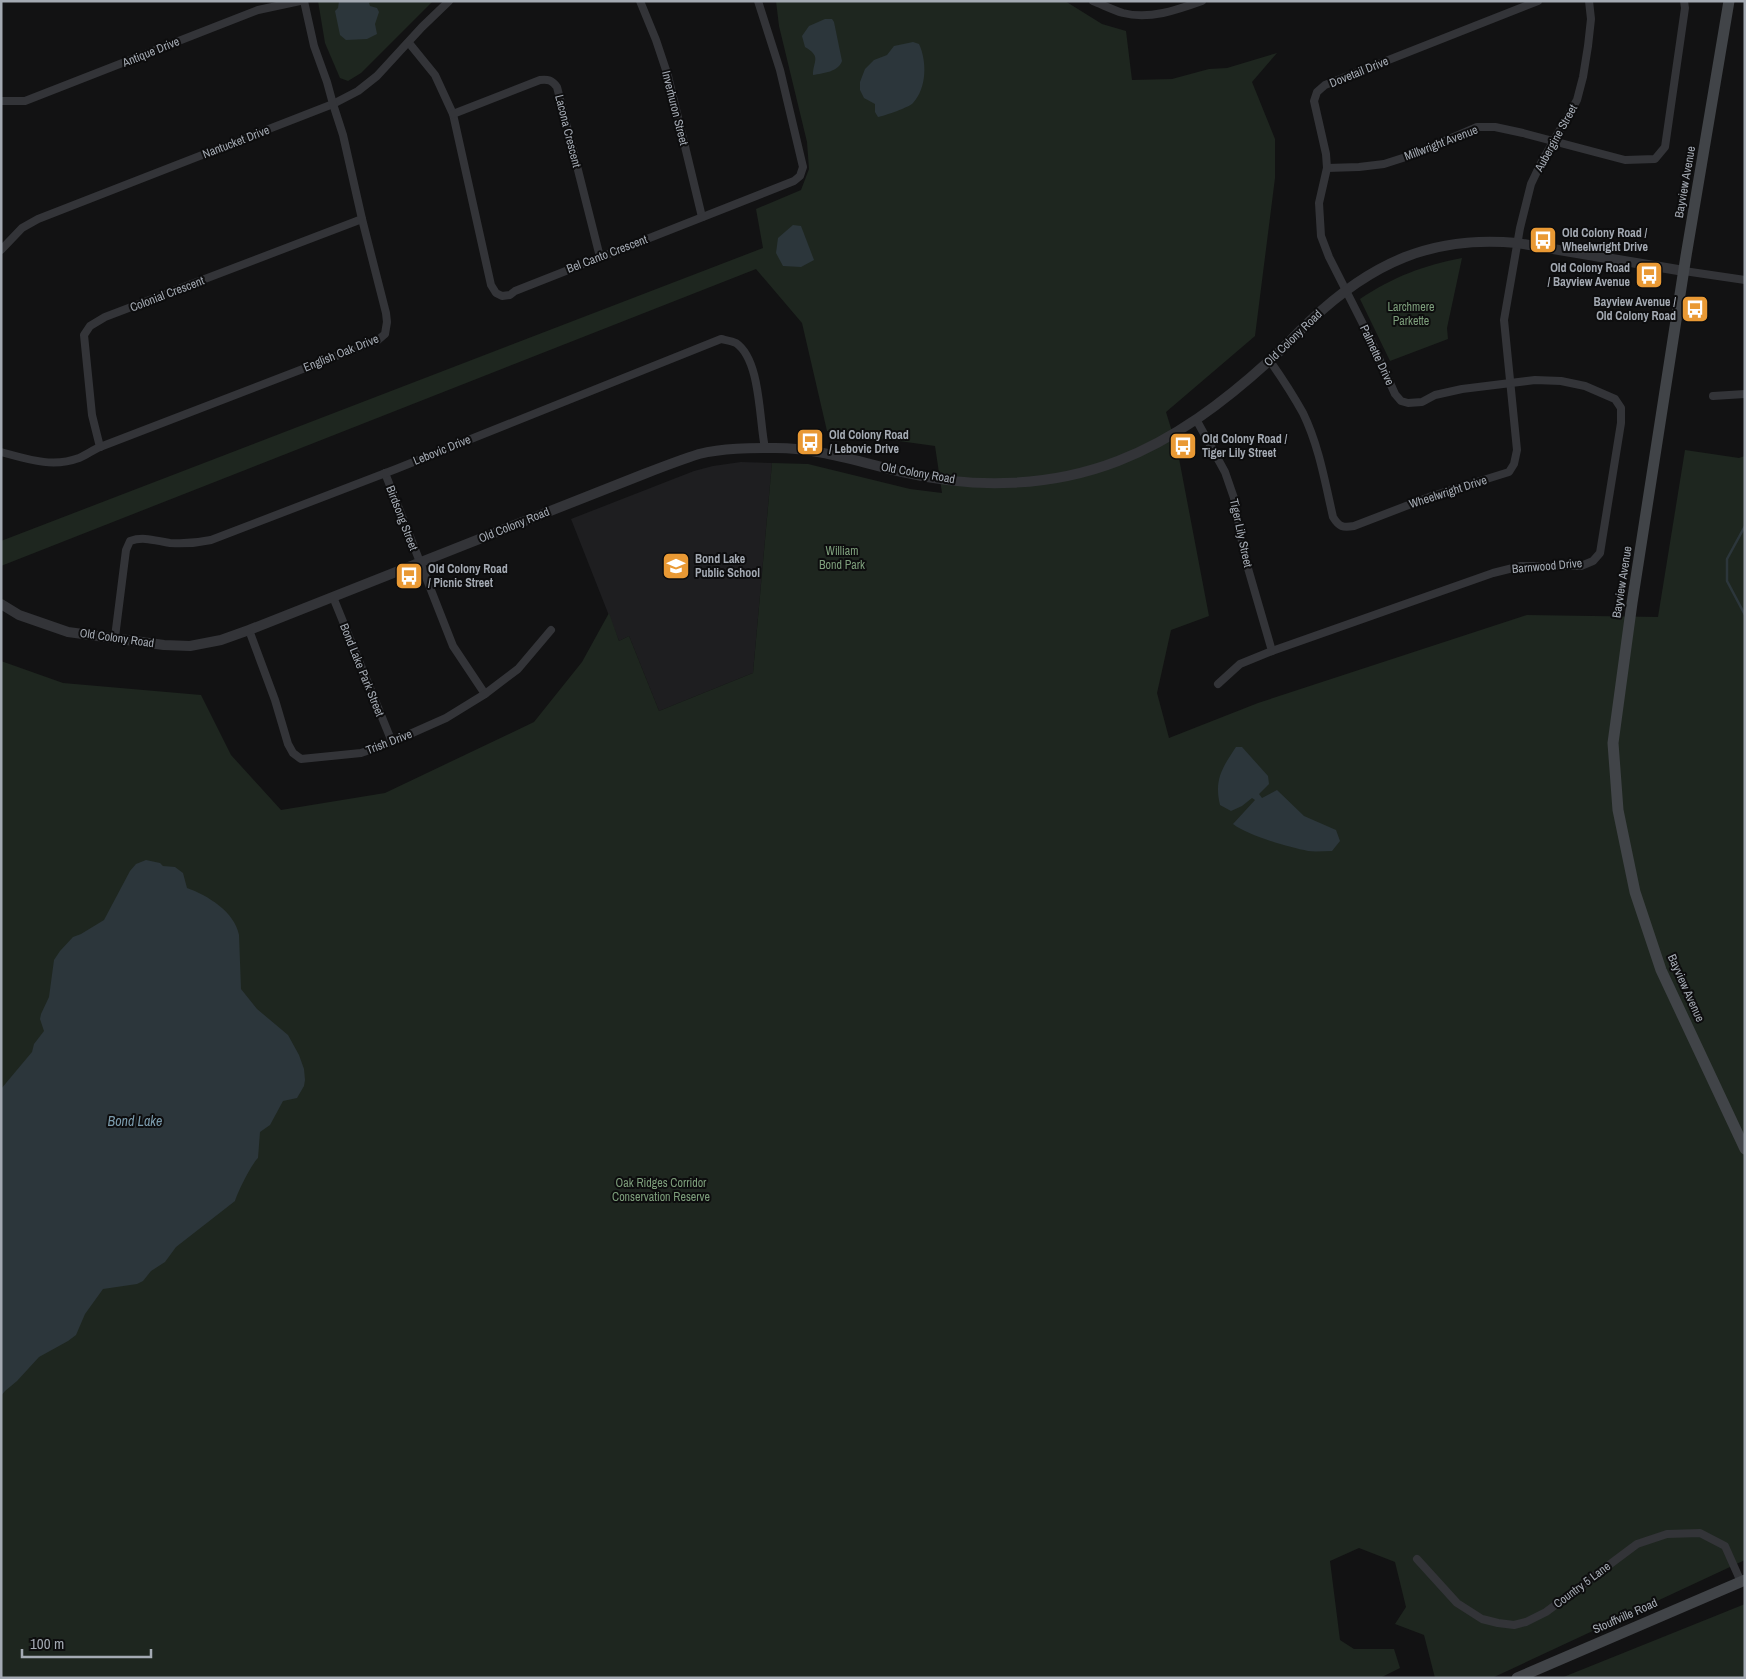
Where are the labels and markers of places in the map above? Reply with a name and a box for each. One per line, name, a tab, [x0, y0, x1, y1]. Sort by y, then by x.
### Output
bus stop icon: Old Colony Road / Wheelwright Drive	[1528, 225, 1558, 255]
place label: Old Colony Road / Wheelwright Drive	[1562, 225, 1648, 255]
place label: Old Colony Road / Bayview Avenue	[1548, 260, 1631, 290]
bus stop icon: Old Colony Road / Bayview Avenue	[1634, 260, 1664, 290]
place label: Bayview Avenue / Old Colony Road	[1594, 294, 1676, 324]
bus stop icon: Bayview Avenue / Old Colony Road	[1680, 294, 1710, 324]
bus stop icon: Old Colony Road / Lebovic Drive	[795, 427, 825, 457]
place label: Old Colony Road / Lebovic Drive	[829, 427, 909, 457]
bus stop icon: Old Colony Road / Tiger Lily Street	[1168, 431, 1198, 461]
place label: Old Colony Road / Tiger Lily Street	[1202, 431, 1288, 461]
school or university icon: Bond Lake Public School	[661, 551, 691, 581]
place label: Bond Lake Public School	[695, 551, 760, 581]
bus stop icon: Old Colony Road / Picnic Street	[394, 561, 424, 591]
place label: Old Colony Road / Picnic Street	[428, 561, 508, 591]

